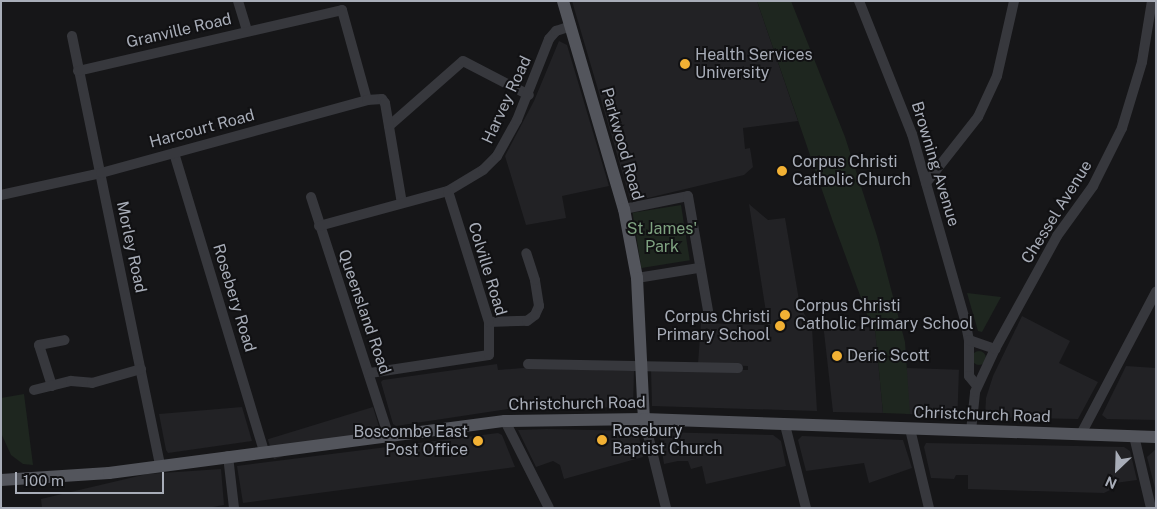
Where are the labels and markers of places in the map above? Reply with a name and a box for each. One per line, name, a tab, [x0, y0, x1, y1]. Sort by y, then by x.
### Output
place label: Health Services University	[695, 45, 813, 83]
marker: Health Services University	[679, 58, 691, 70]
place label: Corpus Christi Catholic Church	[792, 152, 911, 190]
marker: Corpus Christi Catholic Church	[776, 165, 788, 177]
place label: Corpus Christi Catholic Primary School	[795, 296, 974, 334]
place label: Corpus Christi Primary School	[656, 307, 770, 345]
marker: Corpus Christi Catholic Primary School	[779, 309, 791, 321]
marker: Corpus Christi Primary School	[774, 320, 786, 332]
place label: Deric Scott	[847, 346, 930, 366]
marker: Deric Scott	[831, 350, 843, 362]
place label: Rosebury Baptist Church	[612, 421, 723, 459]
place label: Boscombe East Post Office	[353, 422, 468, 460]
marker: Rosebury Baptist Church	[596, 434, 608, 446]
marker: Boscombe East Post Office	[472, 435, 484, 447]

